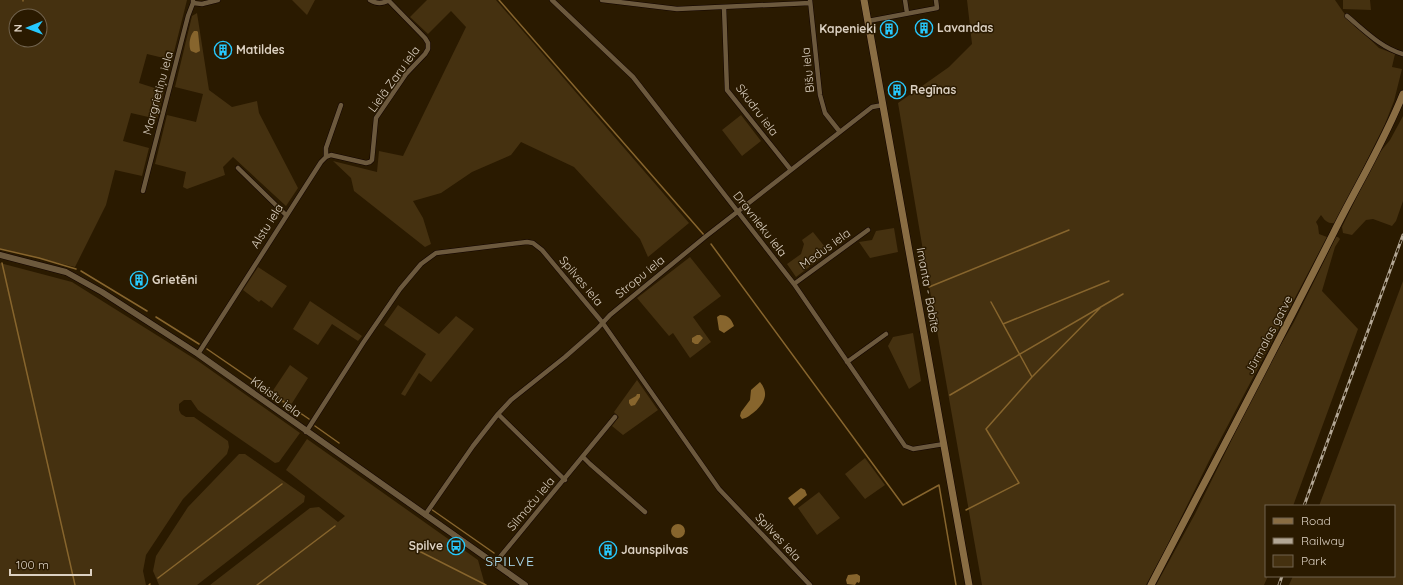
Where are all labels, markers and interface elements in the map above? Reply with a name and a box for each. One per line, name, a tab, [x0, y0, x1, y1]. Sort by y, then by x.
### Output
north arrow	[8, 8, 48, 48]
building icon: Lavandas	[914, 18, 934, 38]
building icon: Kapenieki	[879, 19, 899, 39]
place label: Lavandas	[937, 20, 994, 35]
place label: Kapenieki	[819, 21, 876, 36]
text: N	[11, 24, 25, 32]
building icon: Matildes	[213, 40, 233, 60]
place label: Matildes	[236, 42, 285, 57]
street label: Lielā Zaru iela	[365, 43, 423, 115]
street label: Bišu iela	[798, 47, 817, 93]
street label: Margrietiņu iela	[139, 49, 176, 136]
building icon: Regīnas	[887, 80, 907, 100]
street label: Skudru iela	[733, 81, 782, 139]
place label: Regīnas	[910, 82, 956, 97]
street label: Dravnieku iela	[730, 188, 791, 259]
street label: Alstu iela	[247, 201, 286, 251]
street label: Medus iela	[796, 225, 853, 272]
street label: Imanta - Babīte	[914, 246, 943, 334]
street label: Stropu iela	[612, 252, 667, 301]
street label: Spilves iela	[556, 253, 607, 309]
building icon: Grietēni	[129, 270, 149, 290]
place label: Grietēni	[152, 272, 198, 287]
street label: Jūrmalas gatve	[1241, 293, 1296, 377]
street label: Kleistu iela	[248, 373, 305, 420]
street label: Silmaču iela	[504, 474, 558, 534]
legend	[1265, 505, 1395, 577]
street label: Spilves iela	[752, 509, 804, 564]
text: Road	[1301, 513, 1331, 528]
text: Railway	[1301, 533, 1345, 548]
bus stop icon: Spilve	[446, 536, 466, 556]
place label: Spilve	[409, 538, 443, 553]
building icon: Jaunspilvas	[598, 540, 618, 560]
place label: Jaunspilvas	[621, 542, 689, 557]
scale bar	[10, 551, 91, 577]
district label: SPILVE	[485, 552, 535, 570]
text: Park	[1301, 553, 1326, 568]
text: 100 m	[16, 557, 49, 572]

